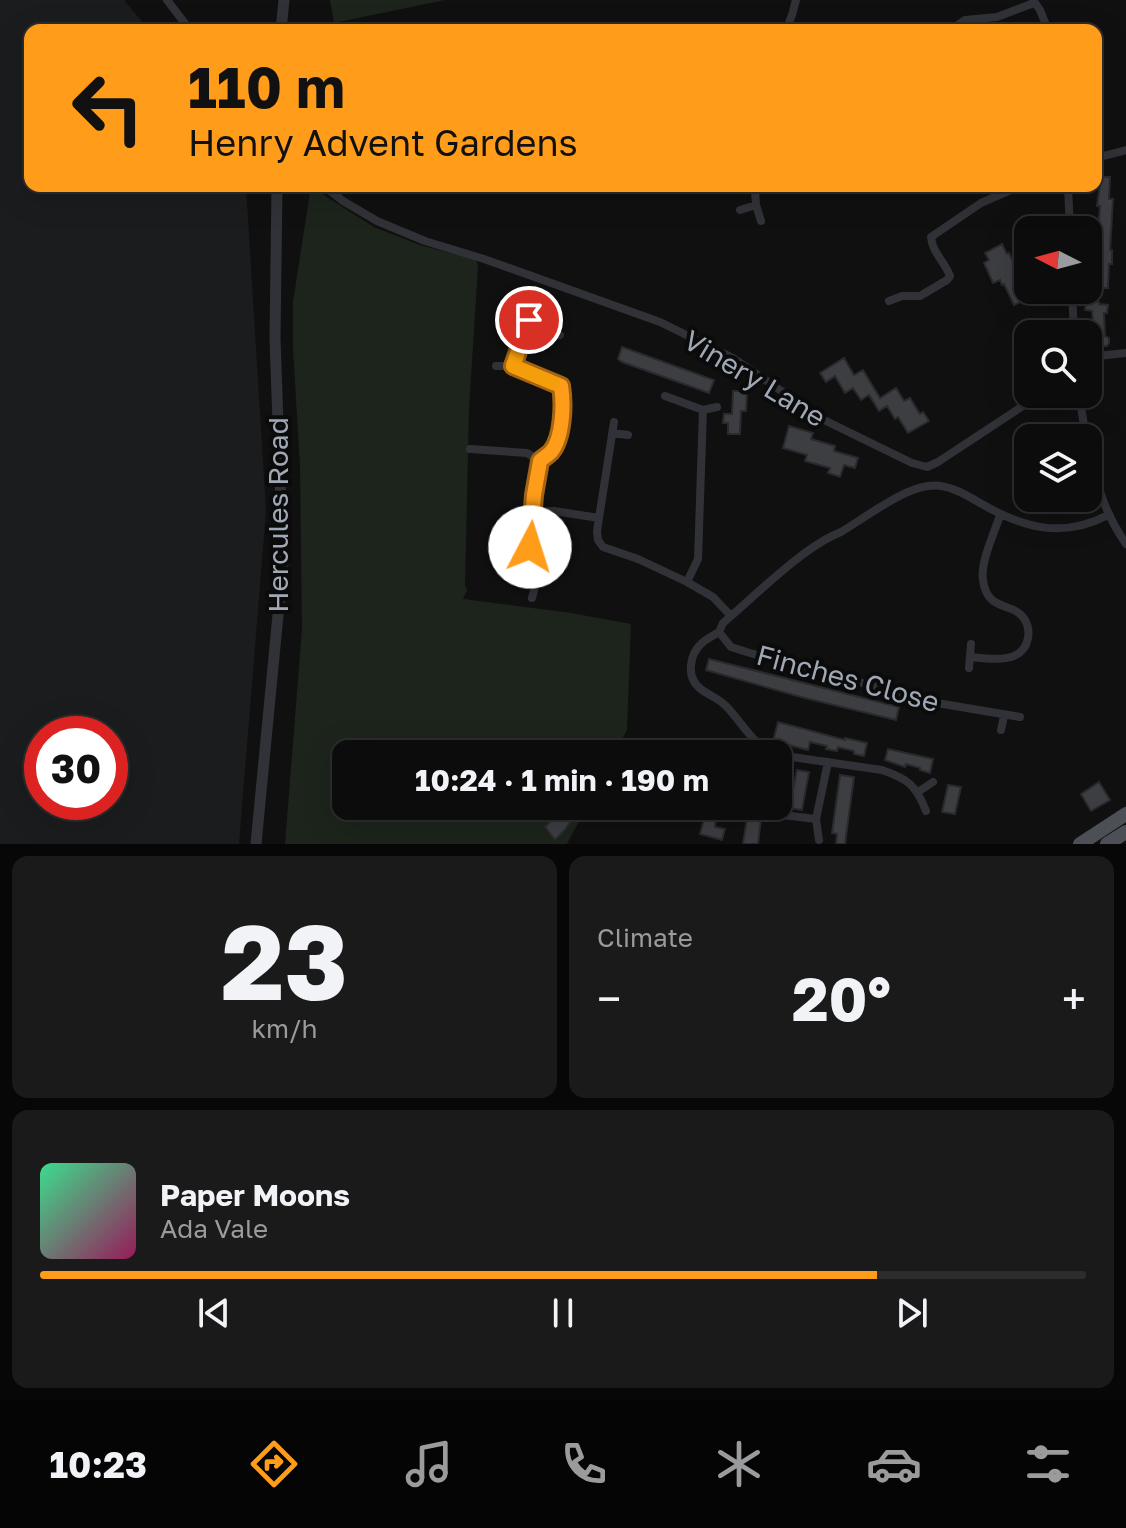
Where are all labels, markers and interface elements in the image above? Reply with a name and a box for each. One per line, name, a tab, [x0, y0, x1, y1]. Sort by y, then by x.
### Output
text: 110 m	[188, 53, 345, 120]
icon: left	[56, 56, 160, 160]
text: Henry Advent Gardens	[188, 121, 578, 164]
north arrow	[1014, 216, 1102, 304]
map controls	[1014, 216, 1102, 512]
pin	[495, 286, 563, 354]
icon: arrive	[507, 298, 551, 342]
button: search	[1014, 320, 1102, 408]
street label: Vinery Lane	[678, 323, 832, 433]
street label: Hercules Road	[261, 417, 294, 613]
button: layers	[1014, 424, 1102, 512]
position arrow	[488, 505, 572, 589]
street label: Finches Close	[753, 638, 943, 718]
speed limit sign: 30	[24, 716, 128, 820]
text: 10:24 · 1 min · 190 m	[415, 762, 709, 798]
text: 23	[221, 898, 348, 1023]
text: Climate	[597, 922, 693, 953]
text: 20°	[792, 962, 891, 1034]
text: −	[597, 972, 621, 1025]
text: +	[1062, 972, 1086, 1025]
text: km/h	[251, 1013, 318, 1044]
text: Paper Moons	[160, 1177, 350, 1213]
text: Ada Vale	[160, 1213, 268, 1244]
icon: previous	[192, 1291, 236, 1335]
icon: pause	[541, 1291, 585, 1335]
icon: next	[890, 1291, 934, 1335]
icon: directions	[246, 1436, 302, 1492]
icon: music	[401, 1436, 457, 1492]
icon: phone	[556, 1436, 612, 1492]
icon: climate	[711, 1436, 767, 1492]
icon: car	[866, 1436, 922, 1492]
icon: filters	[1020, 1436, 1076, 1492]
text: 10:23	[49, 1443, 147, 1486]

